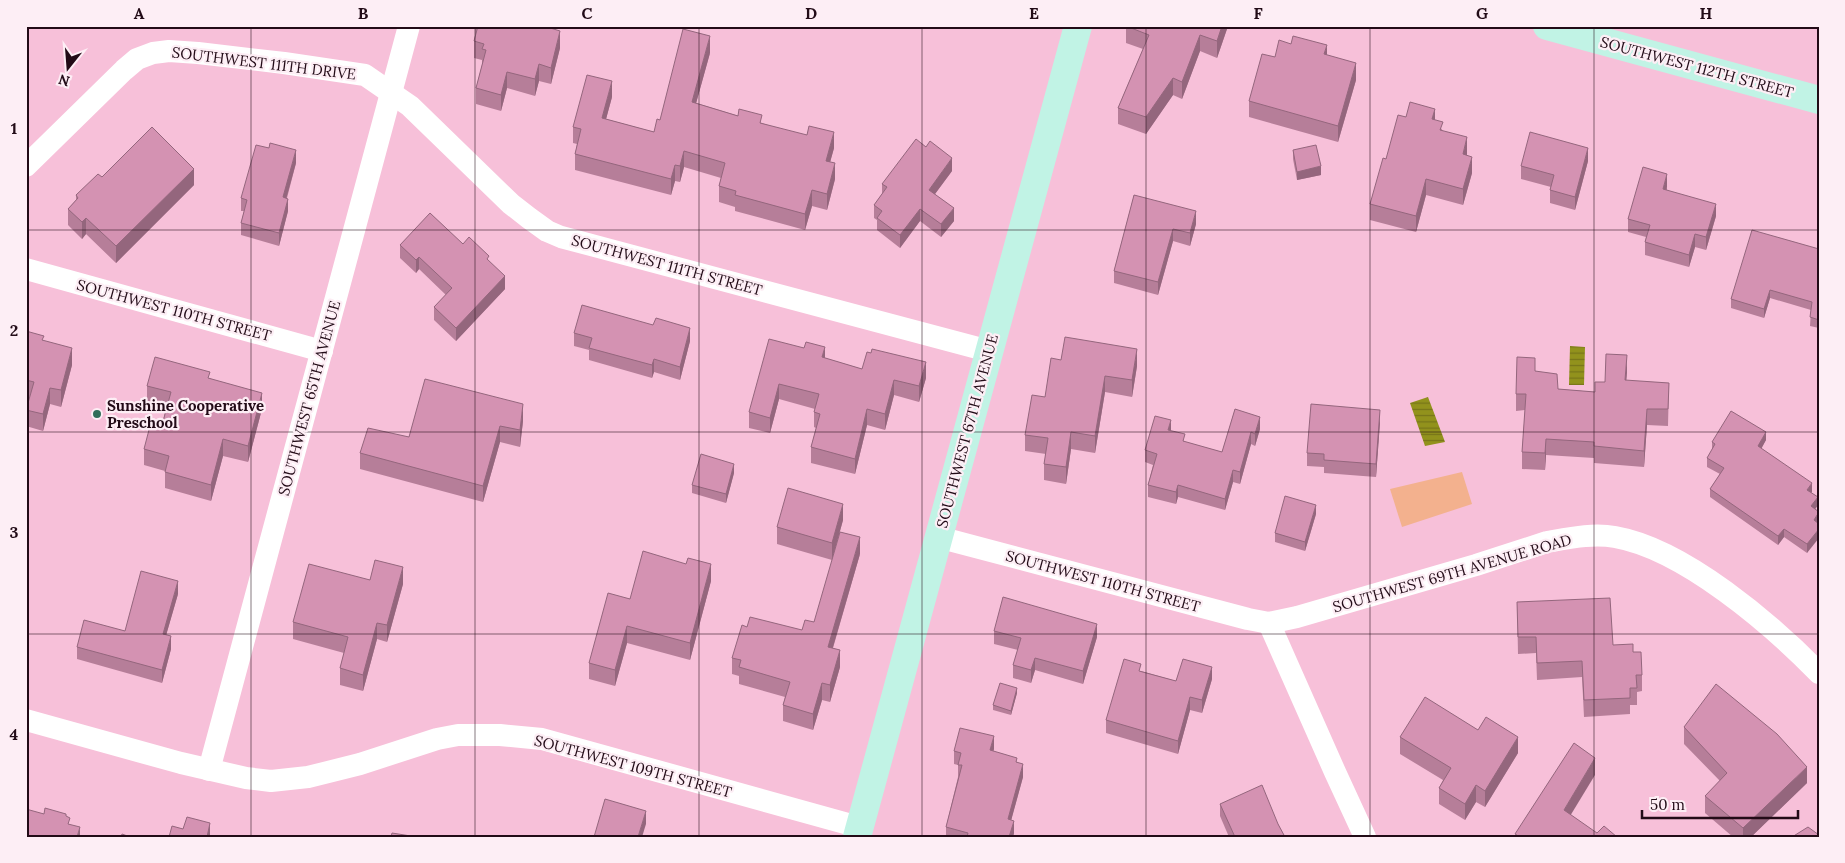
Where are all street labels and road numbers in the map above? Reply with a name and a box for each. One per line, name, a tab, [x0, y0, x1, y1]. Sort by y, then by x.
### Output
street label: SOUTHWEST 112TH STREET	[1598, 32, 1796, 102]
street label: SOUTHWEST 111TH DRIVE	[171, 42, 357, 84]
street label: SOUTHWEST 111TH STREET	[570, 230, 765, 300]
street label: SOUTHWEST 110TH STREET	[75, 275, 274, 345]
street label: SOUTHWEST 65TH AVENUE	[274, 298, 344, 498]
street label: SOUTHWEST 67TH AVENUE	[932, 332, 1002, 530]
street label: SOUTHWEST 69TH AVENUE ROAD	[1330, 530, 1574, 616]
street label: SOUTHWEST 110TH STREET	[1004, 546, 1203, 616]
street label: SOUTHWEST 109TH STREET	[532, 730, 734, 802]

